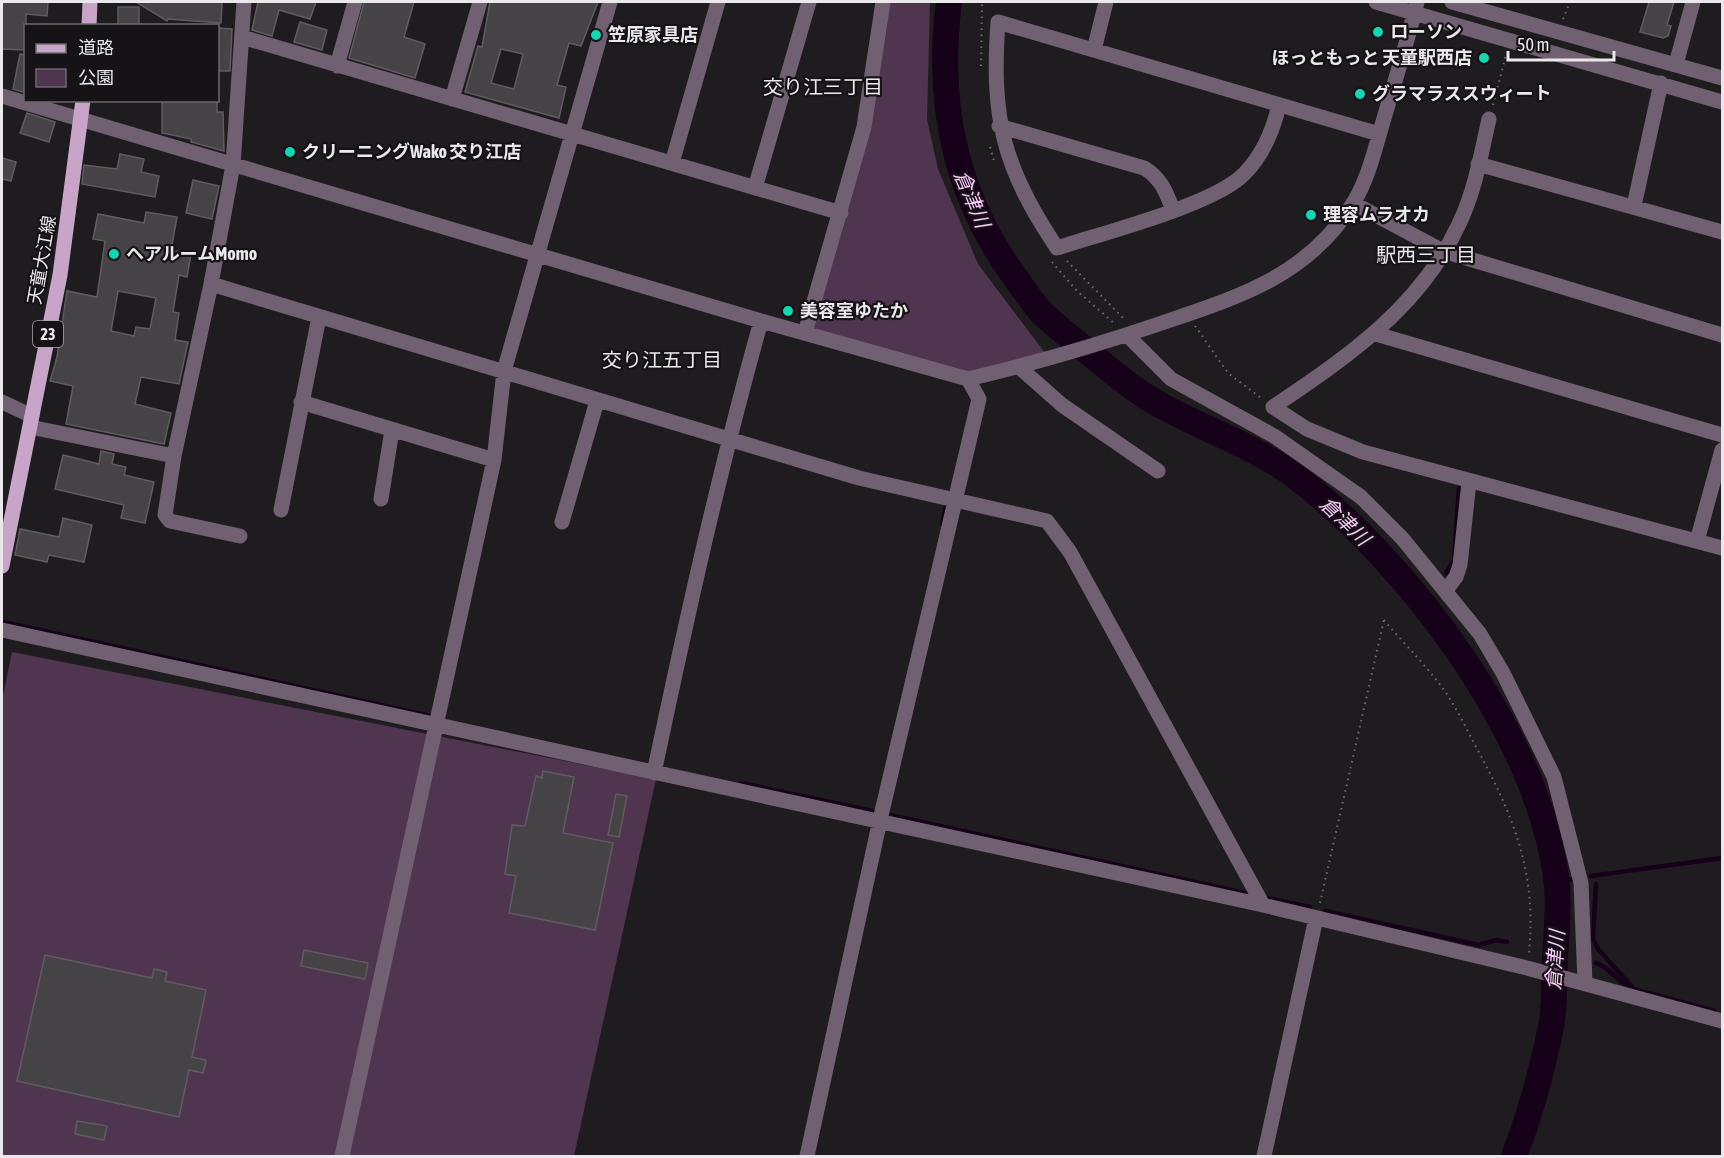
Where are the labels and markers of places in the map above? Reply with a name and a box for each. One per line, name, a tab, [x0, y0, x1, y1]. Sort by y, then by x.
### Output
place label: ローソン	[1390, 21, 1462, 42]
place label: 笠原家具店	[608, 24, 698, 45]
marker: ローソン	[1371, 25, 1385, 39]
marker: 笠原家具店	[589, 28, 603, 42]
place label: ほっともっと 天童駅西店	[1272, 47, 1472, 68]
marker: ほっともっと 天童駅西店	[1477, 51, 1491, 65]
place label: グラマラススウィート	[1372, 83, 1552, 104]
marker: グラマラススウィート	[1353, 87, 1367, 101]
place label: クリーニングWako 交り江店	[302, 141, 521, 162]
marker: クリーニングWako 交り江店	[283, 145, 297, 159]
place label: 理容ムラオカ	[1323, 204, 1430, 225]
marker: 理容ムラオカ	[1304, 208, 1318, 222]
place label: ヘアルームMomo	[126, 243, 257, 264]
marker: ヘアルームMomo	[107, 247, 121, 261]
place label: 美容室ゆたか	[800, 300, 908, 321]
marker: 美容室ゆたか	[781, 304, 795, 318]

